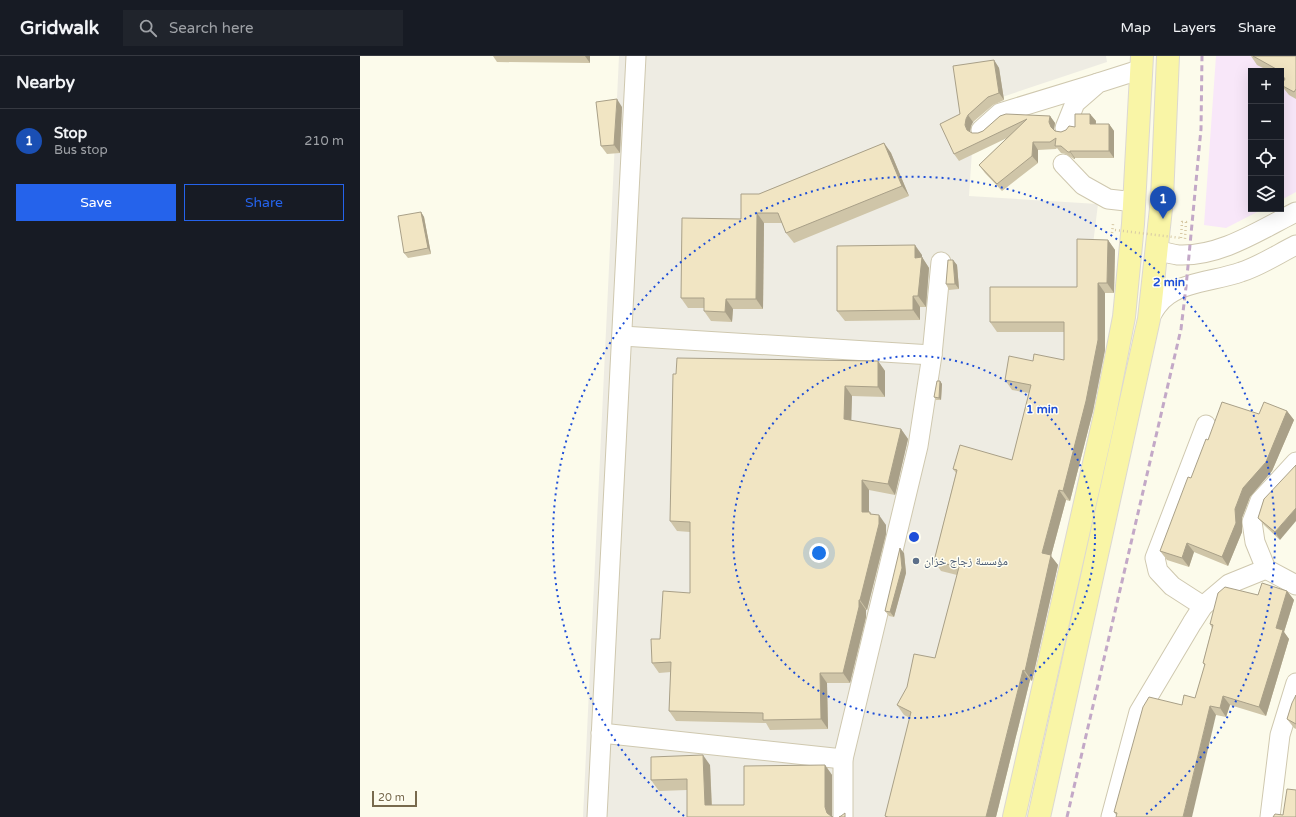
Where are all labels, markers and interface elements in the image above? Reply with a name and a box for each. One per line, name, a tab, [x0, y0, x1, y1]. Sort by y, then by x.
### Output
search box	[123, 10, 403, 46]
text: Gridwalk	[20, 17, 99, 39]
icon: search	[137, 17, 159, 39]
text: Search here	[169, 19, 253, 37]
text: Map	[1121, 19, 1151, 36]
text: Layers	[1173, 19, 1216, 36]
text: Share	[1238, 19, 1276, 36]
map controls	[1248, 68, 1284, 212]
button: +	[1248, 68, 1284, 104]
text: Nearby	[16, 72, 75, 93]
button: −	[1248, 104, 1284, 140]
text: Stop	[54, 124, 87, 142]
text: 1	[25, 133, 33, 149]
text: 210 m	[304, 133, 344, 149]
button: locate	[1248, 140, 1284, 176]
text: Bus stop	[54, 142, 108, 158]
button: layers	[1248, 176, 1284, 212]
button: Save	[16, 184, 176, 221]
button: Share	[184, 184, 344, 221]
pin: 1	[1150, 186, 1176, 219]
text: 2 min	[1153, 275, 1185, 289]
text: 1 min	[1026, 402, 1058, 416]
centre of rings	[907, 530, 921, 544]
your location	[809, 543, 829, 563]
place label: مؤسسة زجاج خزان	[924, 554, 1008, 568]
marker: مؤسسة زجاج خزان	[911, 556, 921, 566]
scale bar	[372, 789, 417, 808]
text: 20 m	[378, 791, 405, 804]

